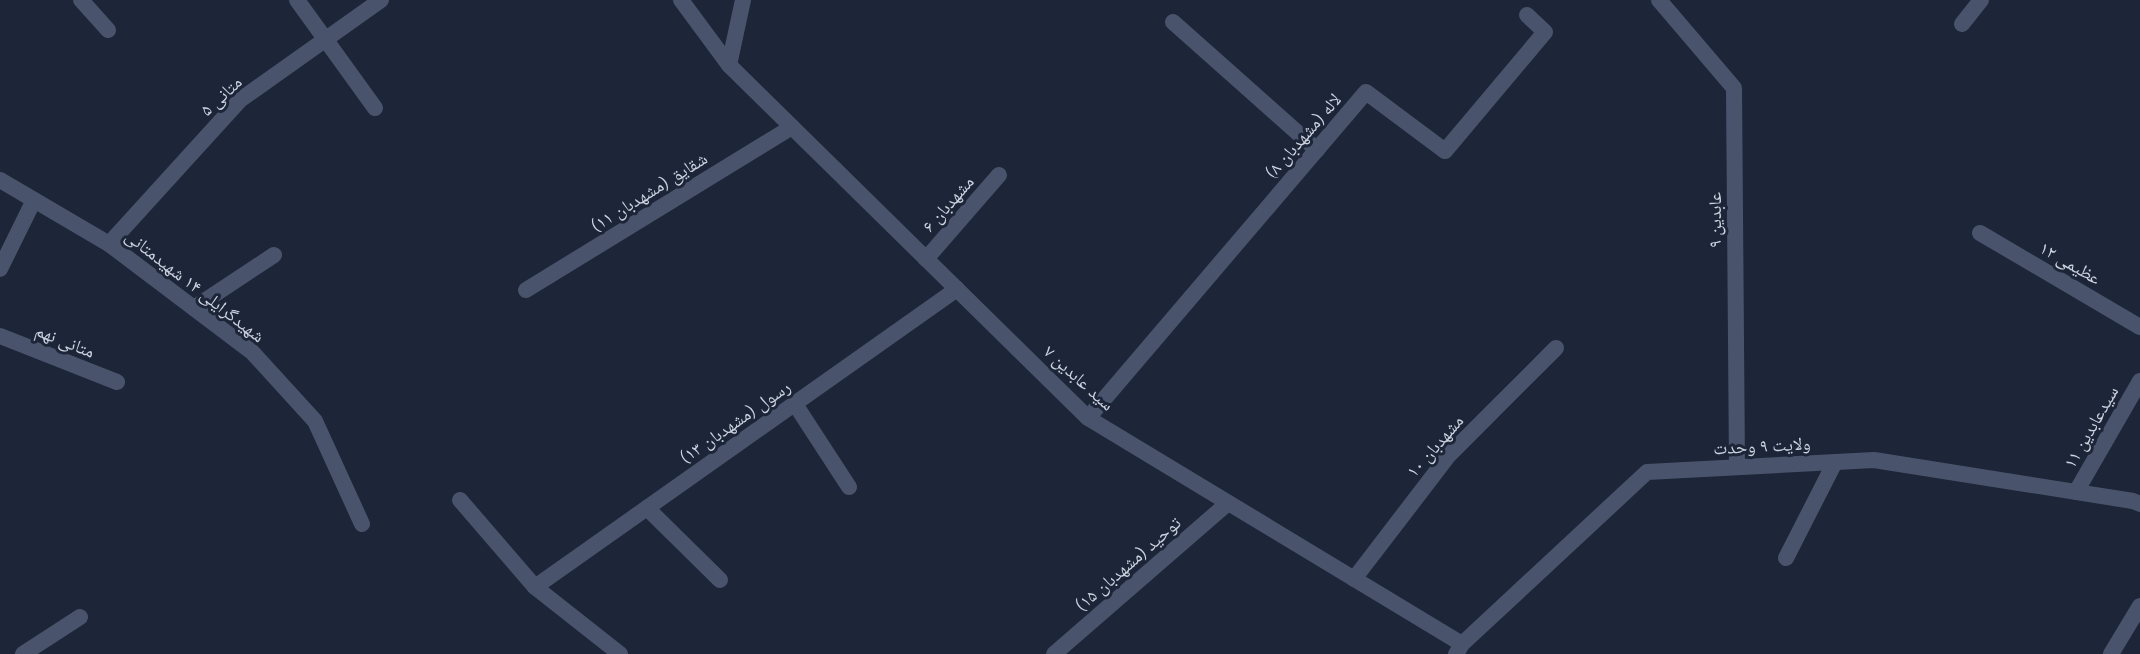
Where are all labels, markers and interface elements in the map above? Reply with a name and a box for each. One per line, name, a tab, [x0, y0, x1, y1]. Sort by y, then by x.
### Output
street label: متانی ۵	[195, 71, 246, 121]
street label: لاله (مشهدبان ۸)	[1259, 88, 1346, 183]
street label: شقایق (مشهدبان ۱۱)	[586, 146, 711, 237]
street label: مشهدبان ۶	[917, 170, 979, 237]
street label: عابدین ۹	[1703, 192, 1726, 248]
street label: شهیدگرایلی ۱۴ شهیدمتانی	[121, 224, 270, 347]
street label: عظیمی ۱۲	[2035, 236, 2105, 289]
street label: متانی نهم	[32, 318, 98, 364]
street label: سید عابدین ۷	[1039, 340, 1119, 415]
street label: رسول (مشهدبان ۱۳)	[675, 375, 795, 468]
street label: سیدعابدین ۱۱	[2058, 382, 2123, 472]
street label: مشهدبان ۱۰	[1401, 409, 1468, 482]
street label: ولایت ۹ وحدت	[1713, 431, 1811, 460]
street label: توحید (مشهدبان ۱۵)	[1070, 511, 1186, 616]

